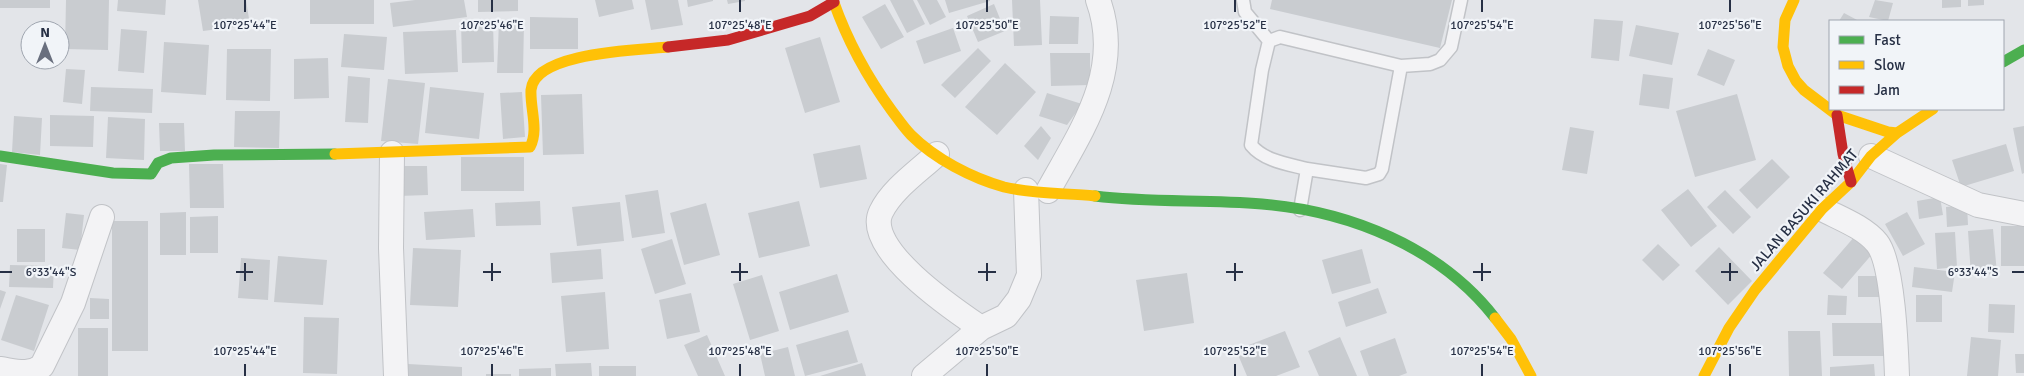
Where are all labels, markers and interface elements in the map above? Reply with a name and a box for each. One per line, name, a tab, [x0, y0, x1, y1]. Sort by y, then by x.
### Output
text: 107°25'44"E	[213, 18, 277, 33]
text: 107°25'46"E	[460, 18, 524, 33]
text: 107°25'48"E	[708, 18, 772, 33]
text: 107°25'50"E	[955, 18, 1019, 33]
text: 107°25'52"E	[1203, 18, 1267, 33]
text: 107°25'54"E	[1450, 18, 1514, 33]
text: 107°25'56"E	[1698, 18, 1762, 33]
north arrow	[20, 20, 70, 70]
legend	[1829, 20, 2004, 110]
text: N	[40, 24, 50, 41]
text: Fast	[1874, 31, 1901, 49]
text: Slow	[1874, 56, 1905, 74]
text: Jam	[1874, 81, 1900, 99]
street label: JALAN BASUKI RAHMAT	[1746, 145, 1862, 275]
text: 6°33'44"S	[26, 265, 77, 280]
text: 6°33'44"S	[1948, 265, 1999, 280]
text: 107°25'44"E	[213, 344, 277, 359]
text: 107°25'46"E	[460, 344, 524, 359]
text: 107°25'48"E	[708, 344, 772, 359]
text: 107°25'50"E	[955, 344, 1019, 359]
text: 107°25'52"E	[1203, 344, 1267, 359]
text: 107°25'54"E	[1450, 344, 1514, 359]
text: 107°25'56"E	[1698, 344, 1762, 359]

